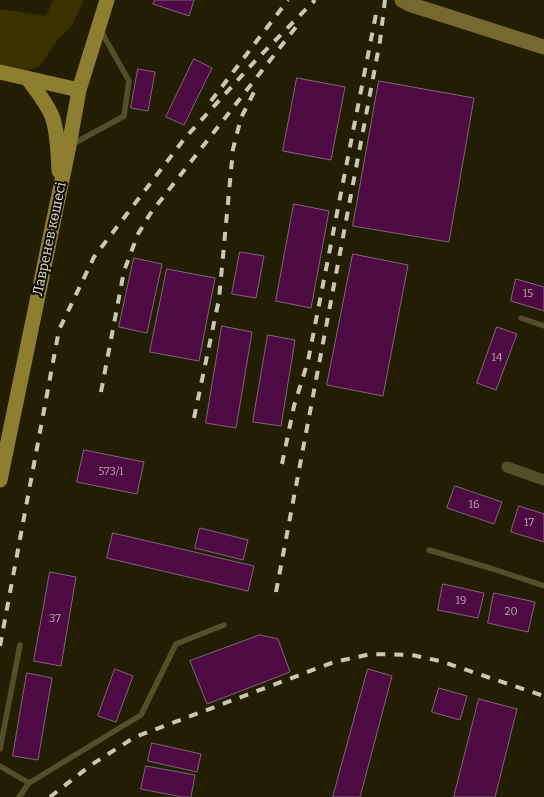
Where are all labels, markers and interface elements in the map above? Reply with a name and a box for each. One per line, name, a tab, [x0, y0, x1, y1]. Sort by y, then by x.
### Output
street label: Лавренев көшесі	[30, 181, 70, 297]
house number: 15	[523, 287, 533, 301]
house number: 14	[492, 351, 502, 365]
house number: 573/1	[98, 465, 124, 479]
house number: 16	[469, 498, 479, 512]
house number: 17	[524, 516, 534, 530]
house number: 19	[456, 594, 466, 608]
house number: 20	[504, 605, 518, 619]
house number: 37	[49, 612, 61, 626]

